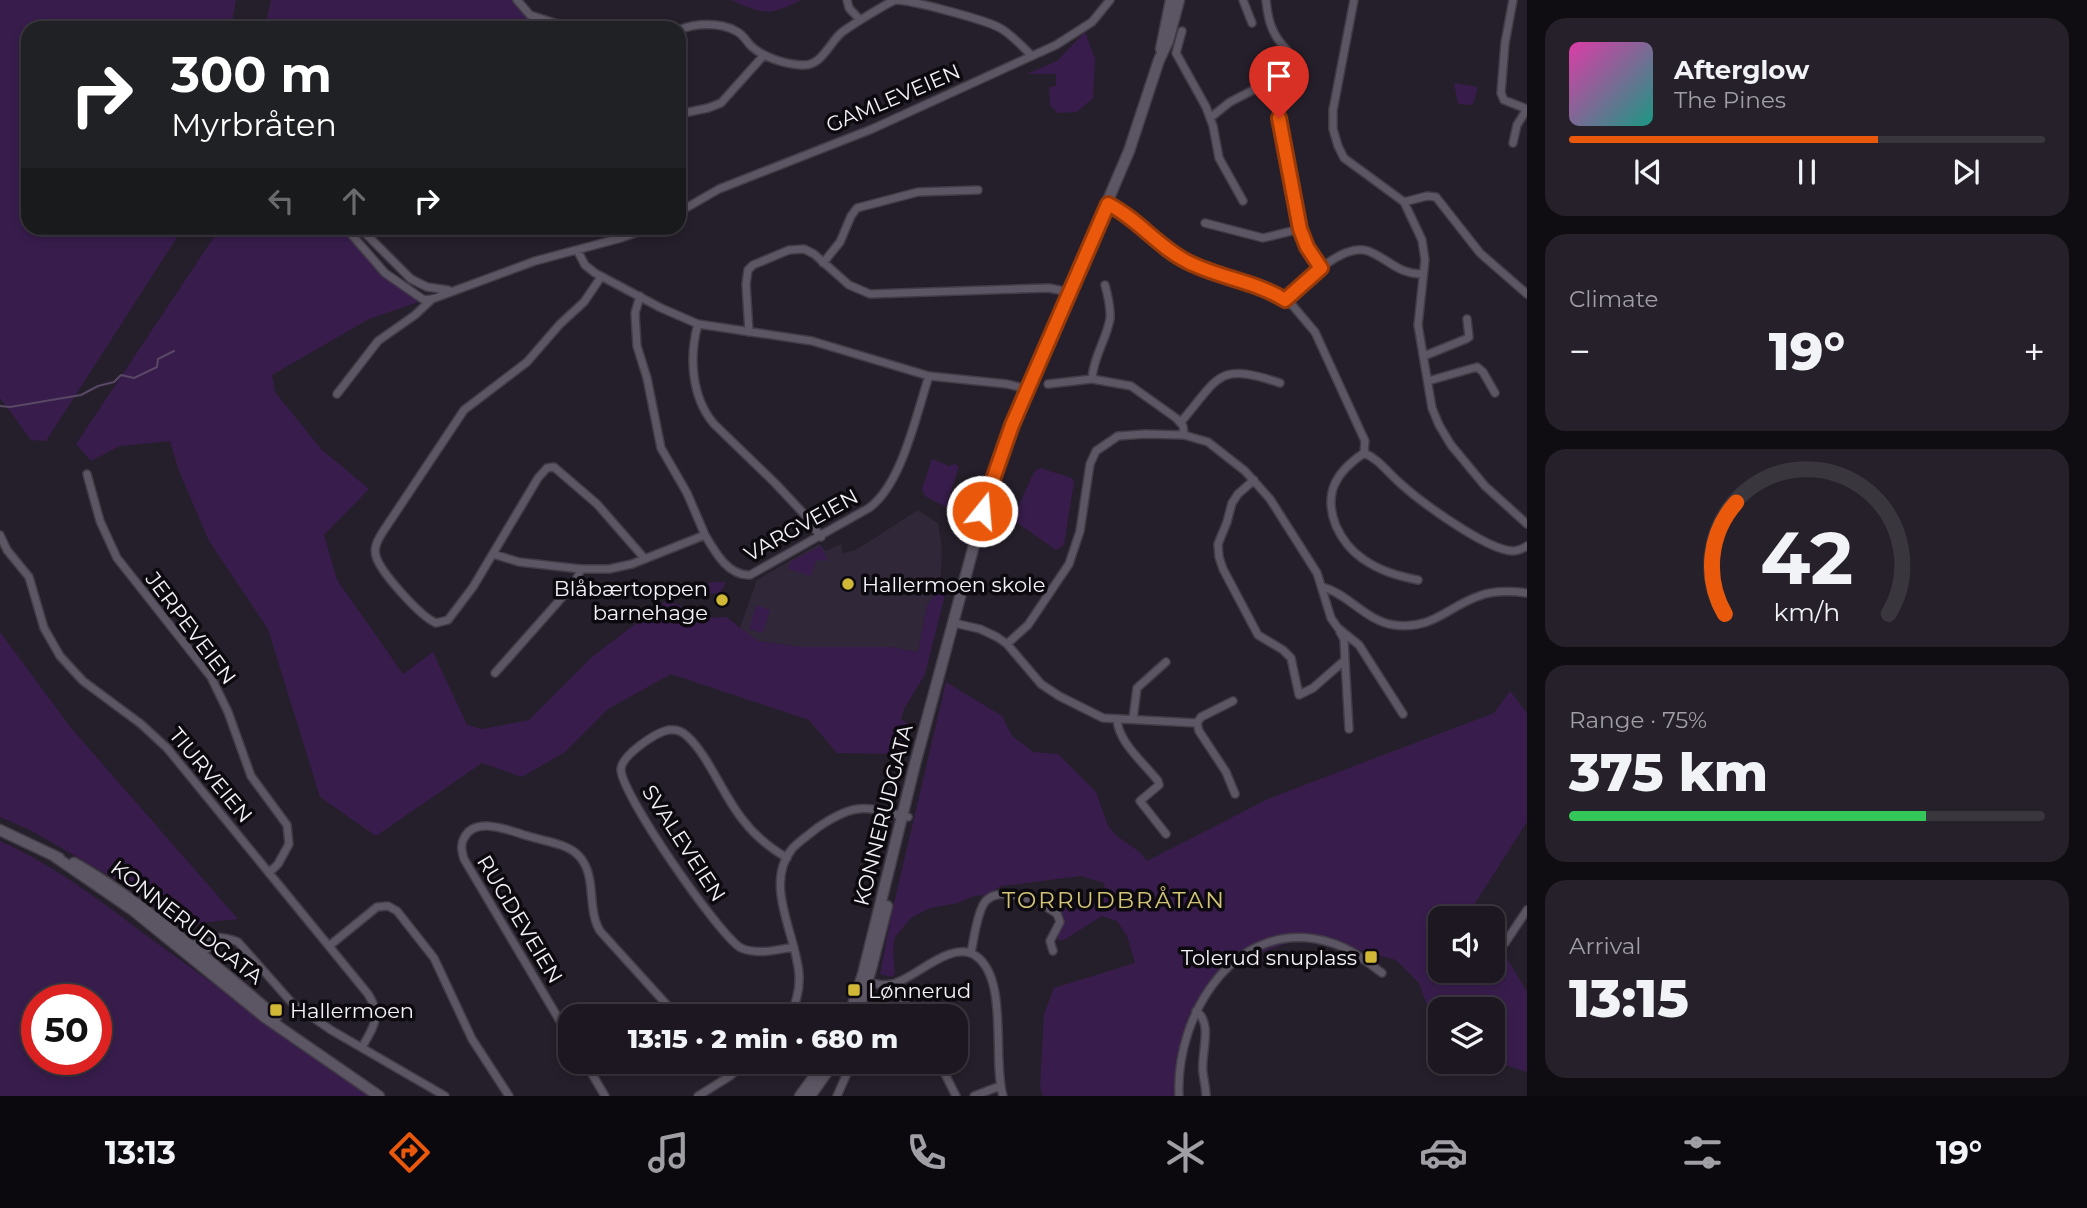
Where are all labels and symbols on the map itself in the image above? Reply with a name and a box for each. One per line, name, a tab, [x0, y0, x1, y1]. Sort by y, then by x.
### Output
pin	[1249, 46, 1309, 118]
street label: GAMLEVEIEN	[822, 58, 964, 138]
position arrow	[945, 474, 1019, 548]
street label: VARGVEIEN	[740, 483, 862, 567]
street label: JERPEVEIEN	[140, 566, 241, 689]
place label: Hallermoen skole	[862, 572, 1045, 597]
place label: Blåbærtoppen barnehage	[554, 576, 708, 625]
marker: Hallermoen skole	[840, 576, 856, 592]
marker: Blåbærtoppen barnehage	[714, 592, 730, 608]
street label: KONNERUDGATA	[848, 721, 918, 908]
street label: TIURVEIEN	[164, 723, 258, 827]
street label: SVALEVEIEN	[637, 780, 731, 906]
street label: RUGDEVEIEN	[472, 850, 568, 988]
street label: KONNERUDGATA	[106, 855, 269, 990]
district label: TORRUDBRÅTAN	[1002, 886, 1226, 914]
place label: Tolerud snuplass	[1181, 945, 1357, 970]
marker: Tolerud snuplass	[1363, 949, 1379, 965]
place label: Lønnerud	[868, 978, 971, 1003]
marker: Lønnerud	[846, 982, 862, 998]
speed limit sign: 50	[21, 984, 112, 1075]
place label: Hallermoen	[290, 998, 414, 1023]
marker: Hallermoen	[268, 1002, 284, 1018]

